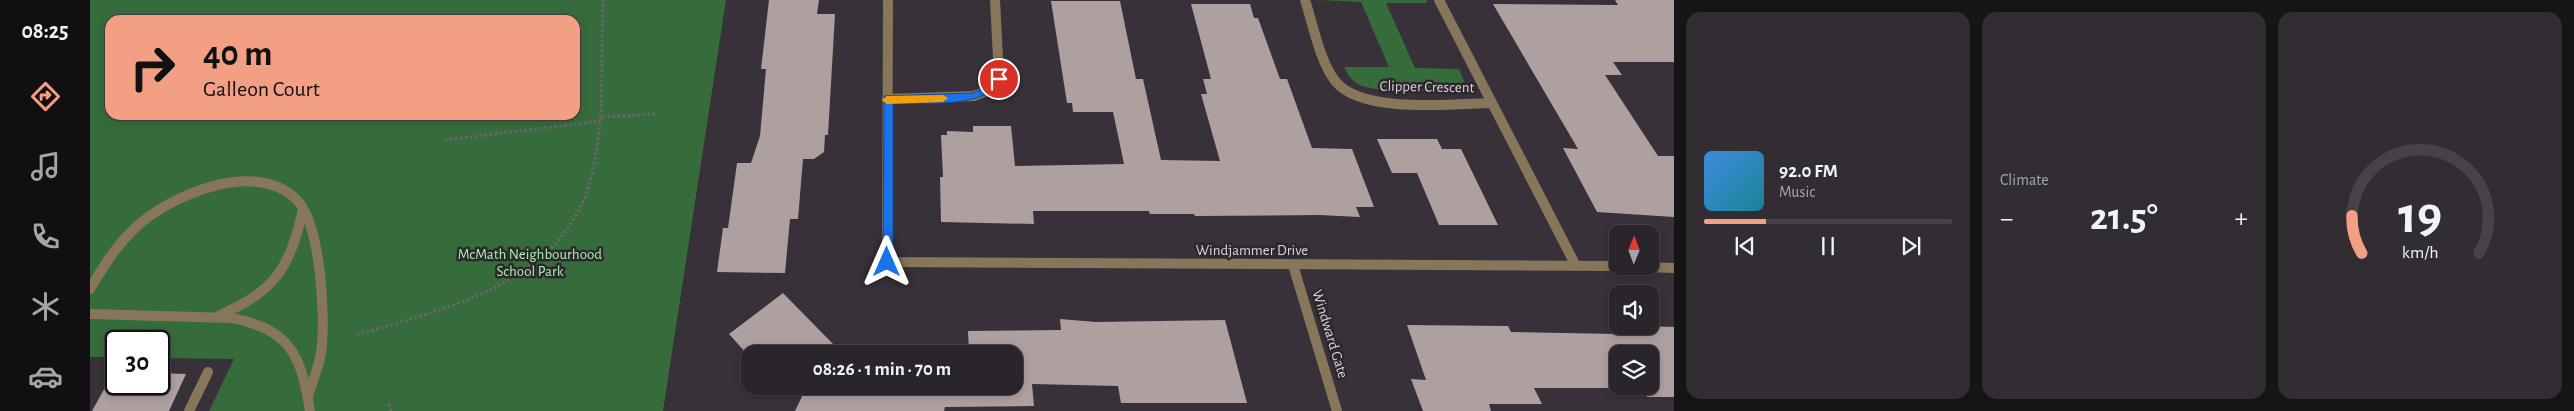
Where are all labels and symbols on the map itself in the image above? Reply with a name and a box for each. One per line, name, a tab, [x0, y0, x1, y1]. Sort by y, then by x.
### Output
pin	[978, 58, 1020, 100]
street label: Clipper Crescent	[1380, 79, 1475, 95]
north arrow	[1609, 225, 1659, 275]
position arrow	[860, 235, 912, 287]
street label: Windjammer Drive	[1196, 243, 1308, 258]
park label: McMath Neighbourhood School Park	[458, 247, 602, 279]
street label: Windward Gate	[1309, 288, 1351, 380]
speed limit sign: 30	[105, 330, 170, 395]

